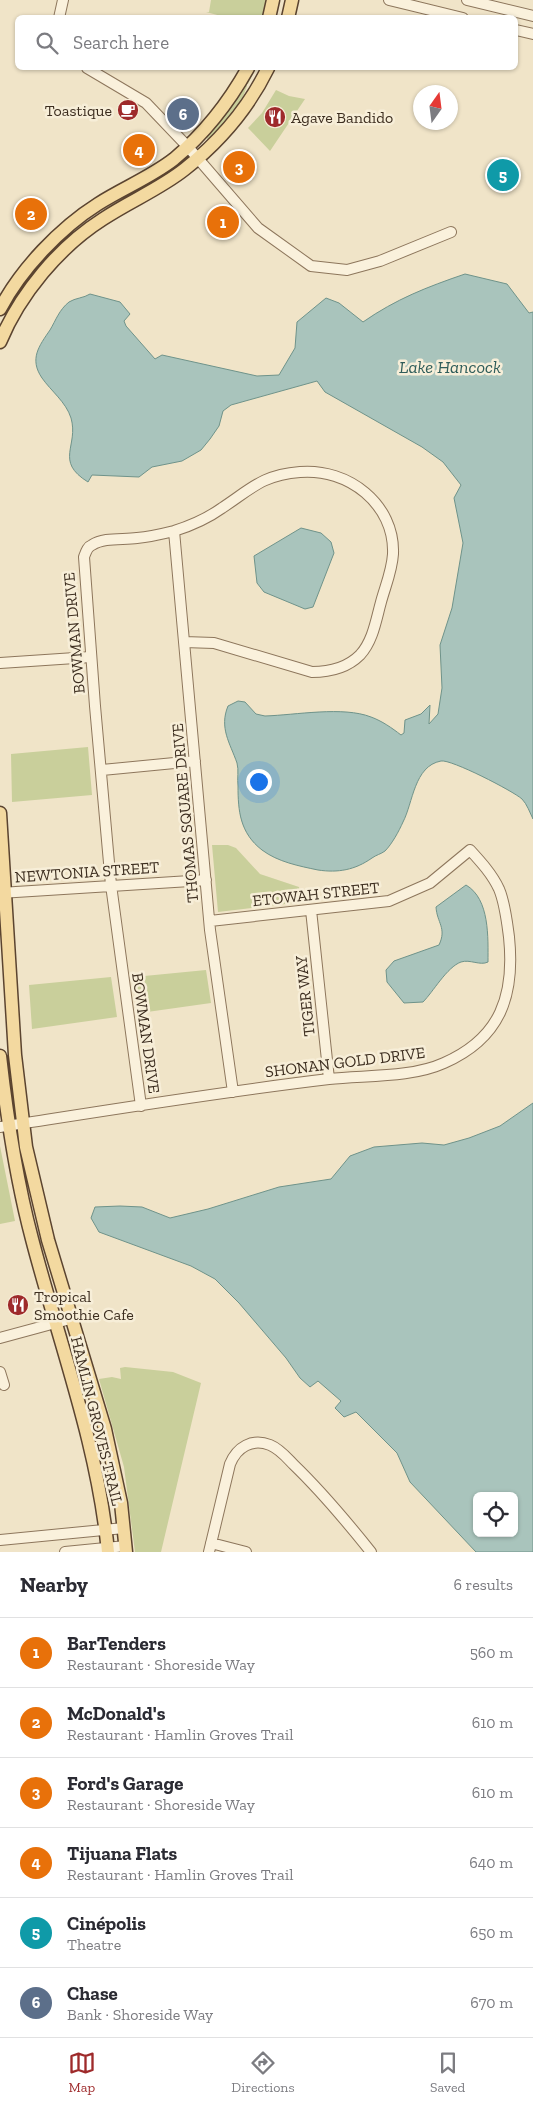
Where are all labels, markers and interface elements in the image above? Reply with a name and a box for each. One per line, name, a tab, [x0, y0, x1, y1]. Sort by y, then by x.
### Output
search box	[15, 15, 518, 70]
icon: search	[33, 29, 61, 57]
text: Search here	[73, 31, 169, 54]
north arrow	[413, 85, 458, 130]
pin: 6	[167, 95, 199, 133]
cafe icon: Toastique	[116, 98, 140, 122]
place label: Toastique	[45, 101, 112, 120]
restaurant icon: Agave Bandido	[263, 105, 287, 129]
place label: Agave Bandido	[291, 108, 393, 127]
pin: 4	[123, 131, 155, 169]
pin: 3	[223, 148, 255, 186]
pin: 5	[487, 156, 519, 194]
pin: 2	[15, 195, 47, 233]
pin: 1	[207, 203, 239, 241]
water label: Lake Hancock	[399, 356, 501, 378]
street label: BOWMAN DRIVE	[59, 572, 89, 694]
street label: THOMAS SQUARE DRIVE	[168, 722, 202, 904]
your location	[246, 769, 272, 795]
street label: NEWTONIA STREET	[14, 857, 160, 887]
street label: ETOWAH STREET	[251, 878, 381, 910]
street label: TIGER WAY	[291, 954, 319, 1037]
street label: BOWMAN DRIVE	[128, 971, 164, 1095]
street label: SHONAN GOLD DRIVE	[264, 1043, 426, 1081]
place label: Tropical Smoothie Cafe	[34, 1287, 134, 1324]
restaurant icon: Tropical Smoothie Cafe	[6, 1293, 30, 1317]
street label: HAMLIN GROVES TRAIL	[67, 1334, 127, 1508]
map controls	[473, 1492, 518, 1537]
button: locate	[473, 1492, 518, 1537]
text: Nearby	[20, 1572, 88, 1597]
text: 6 results	[453, 1575, 513, 1594]
text: BarTenders	[67, 1632, 166, 1655]
text: 1	[33, 1643, 39, 1662]
text: 560 m	[470, 1643, 513, 1662]
text: Restaurant · Shoreside Way	[67, 1655, 255, 1674]
text: McDonald's	[67, 1702, 165, 1725]
text: 2	[32, 1713, 40, 1732]
text: 610 m	[472, 1713, 513, 1732]
text: Restaurant · Hamlin Groves Trail	[67, 1725, 294, 1744]
text: Ford's Garage	[67, 1772, 183, 1795]
text: 3	[32, 1783, 40, 1802]
text: 610 m	[472, 1783, 513, 1802]
text: Restaurant · Shoreside Way	[67, 1795, 255, 1814]
text: Tijuana Flats	[67, 1842, 177, 1865]
text: 4	[31, 1853, 41, 1872]
text: 640 m	[469, 1853, 513, 1872]
text: Restaurant · Hamlin Groves Trail	[67, 1865, 294, 1884]
text: Cinépolis	[67, 1912, 146, 1935]
text: 5	[32, 1923, 40, 1942]
text: 650 m	[470, 1923, 513, 1942]
text: Theatre	[67, 1935, 121, 1954]
text: Chase	[67, 1982, 118, 2005]
text: 6	[32, 1993, 40, 2012]
text: 670 m	[470, 1993, 513, 2012]
text: Bank · Shoreside Way	[67, 2005, 213, 2024]
tab: Map	[68, 2049, 96, 2096]
tab: Directions	[231, 2049, 295, 2096]
tab: Saved	[430, 2049, 465, 2096]

